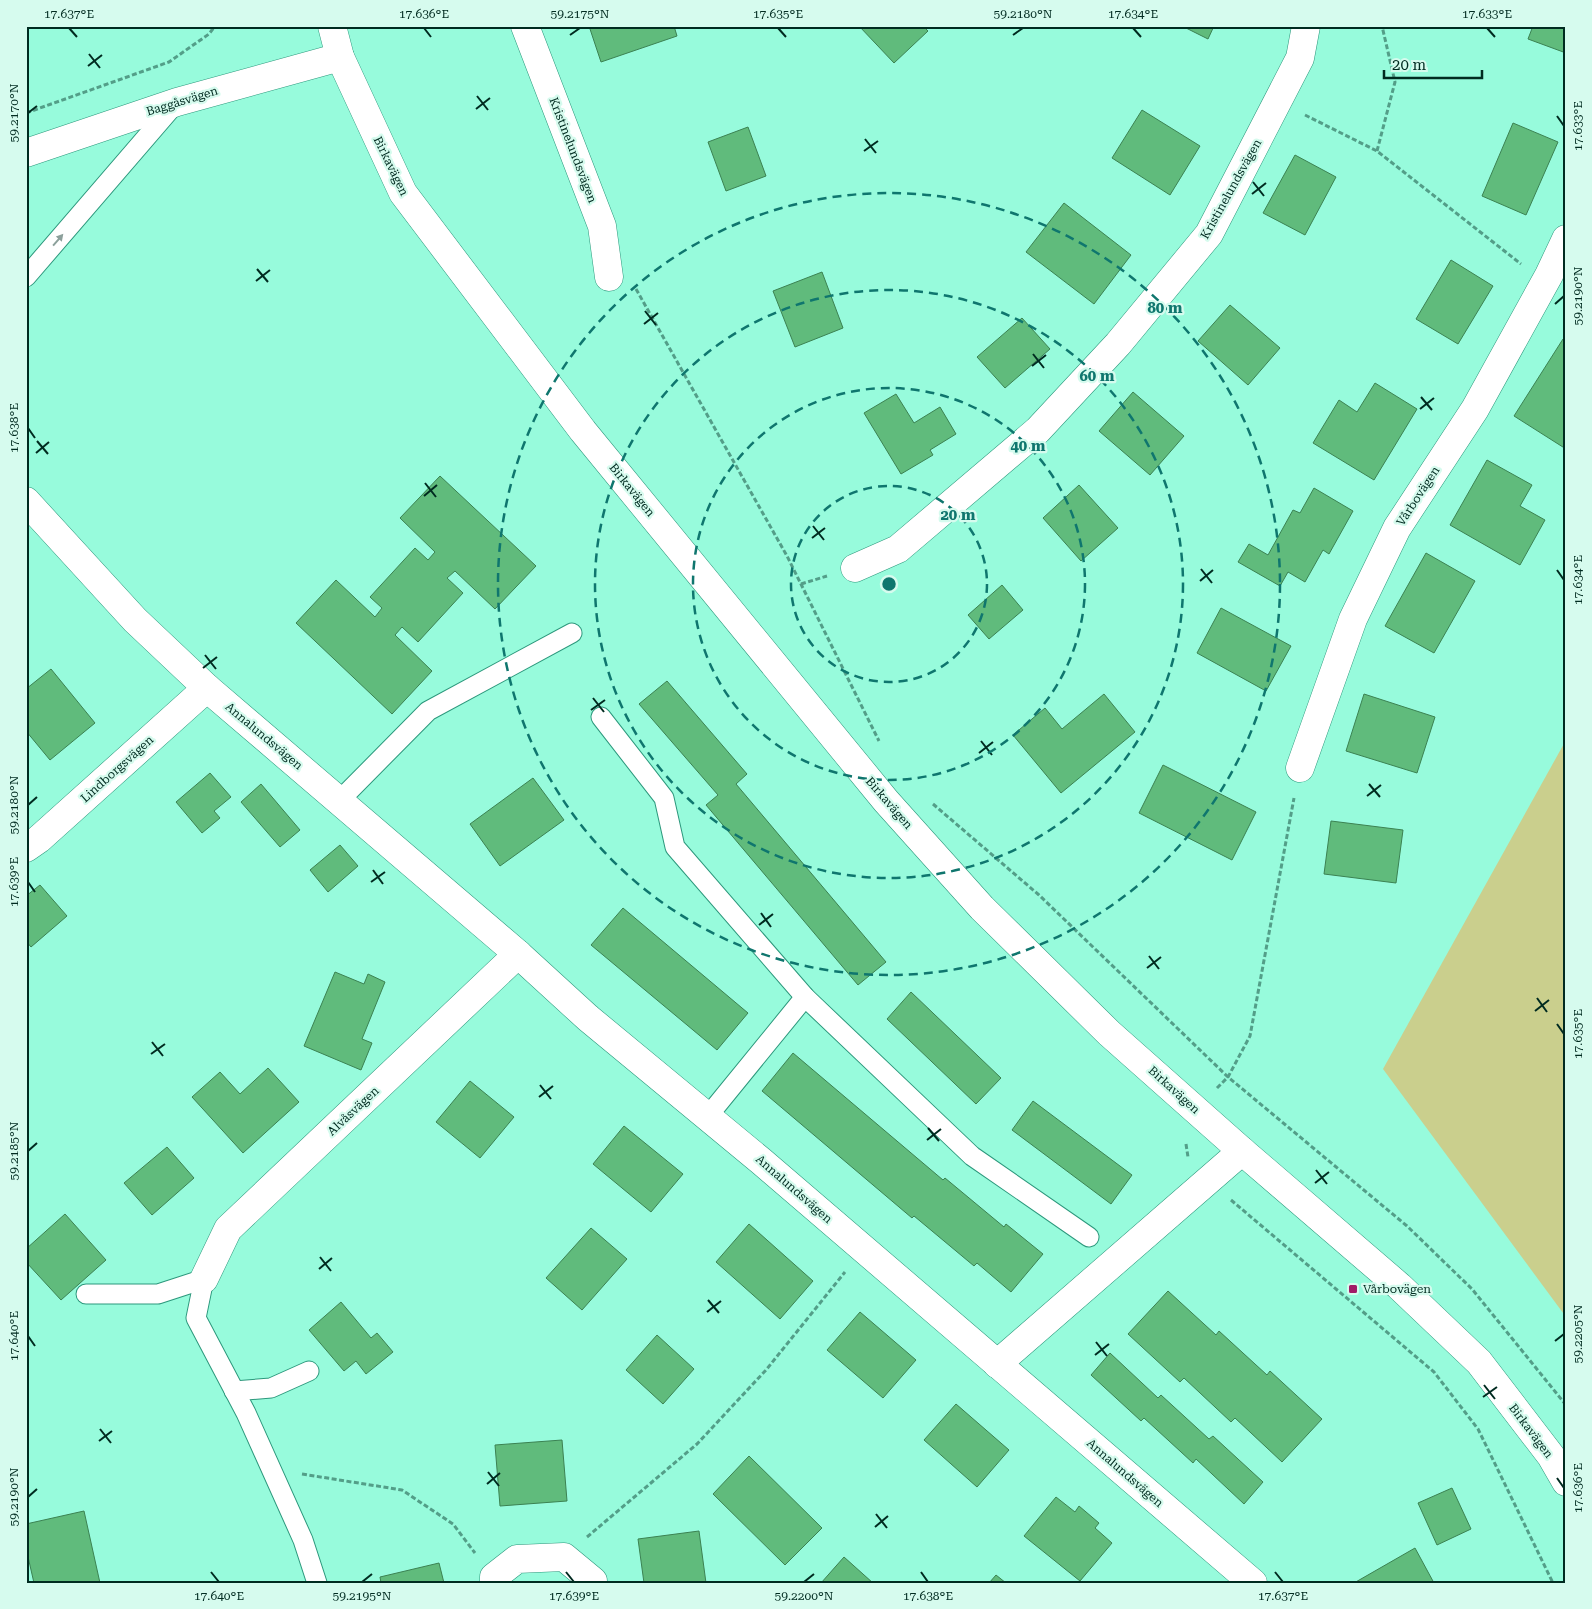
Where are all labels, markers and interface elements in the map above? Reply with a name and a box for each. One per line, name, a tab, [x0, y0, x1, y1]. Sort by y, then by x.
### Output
text: 17.637°E	[44, 7, 94, 21]
text: 17.636°E	[399, 7, 449, 21]
text: 59.2175°N	[551, 7, 610, 21]
text: 17.635°E	[753, 7, 803, 21]
text: 59.2180°N	[994, 7, 1053, 21]
text: 17.634°E	[1108, 7, 1158, 21]
text: 17.633°E	[1462, 7, 1512, 21]
scale bar	[1384, 48, 1482, 80]
text: 20 m	[1392, 56, 1427, 74]
text: 59.2170°N	[7, 83, 21, 142]
street label: Baggåsvägen	[144, 83, 220, 119]
street label: Kristinelundsvägen	[546, 95, 600, 205]
text: 17.633°E	[1571, 101, 1585, 151]
street label: Birkavägen	[371, 134, 411, 198]
street label: Kristinelundsvägen	[1198, 136, 1264, 241]
one-way arrow	[52, 235, 64, 247]
text: 59.2190°N	[1571, 266, 1585, 325]
text: 80 m	[1147, 299, 1183, 317]
text: 60 m	[1079, 367, 1115, 385]
text: 17.638°E	[7, 403, 21, 453]
text: 40 m	[1010, 437, 1046, 455]
street label: Birkavägen	[606, 461, 658, 520]
street label: Vårbovägen	[1394, 463, 1443, 528]
text: 20 m	[940, 506, 976, 524]
text: 17.634°E	[1571, 555, 1585, 605]
centre of rings	[880, 575, 898, 593]
street label: Annalundsvägen	[222, 700, 306, 773]
street label: Lindborgsvägen	[78, 733, 156, 805]
street label: Birkavägen	[863, 774, 916, 832]
text: 59.2180°N	[7, 775, 21, 834]
text: 17.639°E	[7, 857, 21, 907]
text: 17.635°E	[1571, 1009, 1585, 1059]
street label: Birkavägen	[1145, 1063, 1203, 1117]
street label: Alvåsvägen	[324, 1083, 382, 1138]
text: 59.2185°N	[7, 1121, 21, 1180]
street label: Annalundsvägen	[753, 1152, 835, 1226]
place label: Vårbovägen	[1363, 1282, 1431, 1296]
marker: Vårbovägen	[1347, 1283, 1359, 1295]
text: 59.2205°N	[1571, 1304, 1585, 1363]
text: 17.640°E	[7, 1311, 21, 1361]
street label: Birkavägen	[1506, 1401, 1556, 1461]
street label: Annalundsvägen	[1084, 1436, 1166, 1510]
text: 17.636°E	[1571, 1463, 1585, 1513]
text: 59.2190°N	[7, 1467, 21, 1526]
text: 17.640°E	[194, 1589, 244, 1603]
text: 59.2195°N	[333, 1589, 392, 1603]
text: 17.639°E	[549, 1589, 599, 1603]
text: 59.2200°N	[775, 1589, 834, 1603]
text: 17.638°E	[903, 1589, 953, 1603]
text: 17.637°E	[1258, 1589, 1308, 1603]

